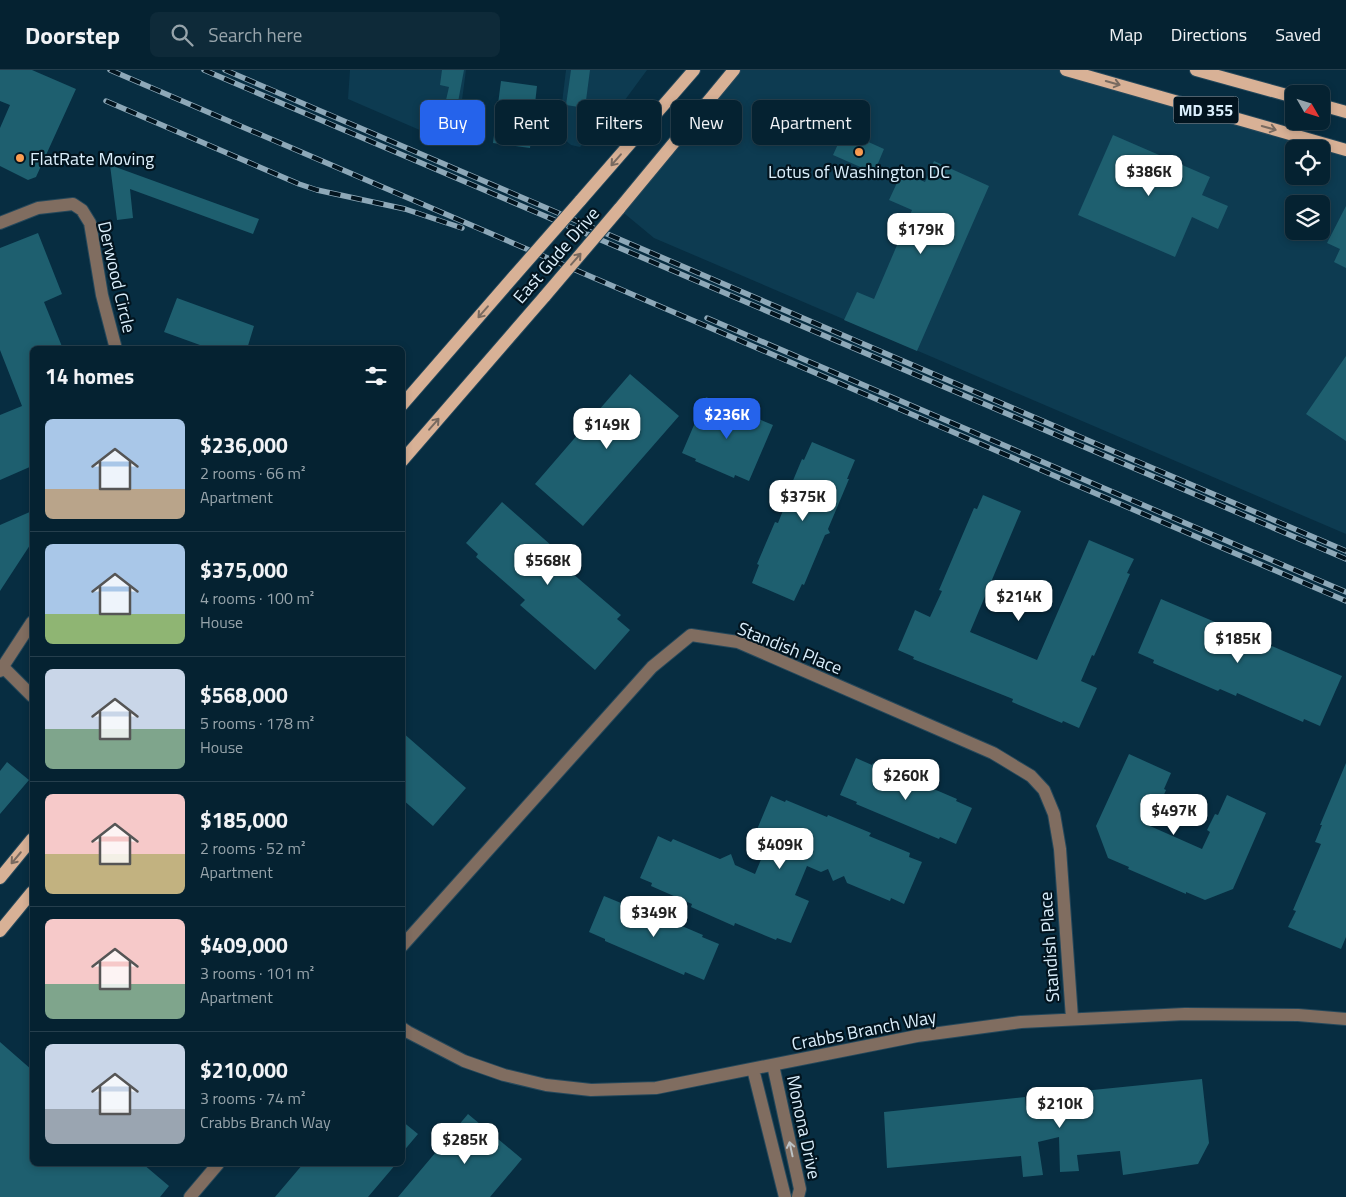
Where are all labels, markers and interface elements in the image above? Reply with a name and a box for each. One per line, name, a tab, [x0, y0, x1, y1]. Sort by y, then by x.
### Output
search box	[150, 12, 500, 57]
text: Doorstep	[25, 17, 120, 53]
text: Search here	[208, 20, 302, 49]
icon: search	[168, 21, 196, 49]
text: Map	[1109, 21, 1143, 48]
text: Directions	[1171, 21, 1247, 48]
text: Saved	[1275, 21, 1321, 48]
one-way arrow	[1105, 79, 1121, 89]
north arrow	[1285, 85, 1330, 130]
map controls	[1285, 85, 1330, 240]
road number: MD 355	[1174, 96, 1238, 124]
chip: Buy	[420, 100, 485, 145]
chip: Rent	[495, 100, 567, 145]
chip: Filters	[577, 100, 661, 145]
chip: New	[671, 100, 742, 145]
chip: Apartment	[752, 100, 870, 145]
one-way arrow	[1261, 124, 1277, 133]
button: locate	[1285, 140, 1330, 185]
place label: FlatRate Moving	[30, 145, 154, 172]
marker: Lotus of Washington DC	[853, 146, 865, 158]
marker: FlatRate Moving	[14, 152, 26, 164]
one-way arrow	[611, 153, 622, 166]
pin: $386K	[1114, 154, 1184, 197]
place label: Lotus of Washington DC	[768, 158, 950, 185]
text: $386K	[1126, 159, 1172, 183]
button: layers	[1285, 195, 1330, 240]
street label: East Gude Drive	[506, 201, 606, 309]
pin: $179K	[886, 212, 956, 255]
text: $179K	[898, 217, 944, 241]
street label: Derwood Circle	[91, 218, 143, 336]
one-way arrow	[571, 253, 582, 266]
one-way arrow	[477, 305, 489, 318]
text: 14 homes	[45, 360, 134, 392]
icon: filters	[362, 362, 390, 390]
pin: $236K	[692, 398, 762, 440]
text: $236K	[704, 402, 750, 426]
pin: $149K	[572, 408, 642, 450]
text: $149K	[584, 412, 630, 436]
one-way arrow	[429, 418, 440, 431]
text: $236,000	[200, 429, 288, 461]
icon: home	[85, 439, 145, 499]
text: 2 rooms · 66 m²	[200, 461, 305, 485]
pin: $375K	[768, 480, 838, 522]
text: $375K	[780, 484, 826, 508]
text: Apartment	[200, 485, 273, 509]
pin: $568K	[513, 544, 583, 586]
text: $568K	[525, 548, 571, 572]
text: $375,000	[200, 554, 288, 586]
icon: home	[85, 564, 145, 624]
pin: $214K	[984, 580, 1054, 622]
text: $214K	[996, 584, 1042, 608]
text: 4 rooms · 100 m²	[200, 586, 314, 610]
text: House	[200, 610, 243, 634]
street label: Standish Place	[734, 615, 846, 681]
pin: $185K	[1203, 622, 1273, 664]
text: $185K	[1215, 626, 1261, 650]
text: $568,000	[200, 679, 288, 711]
icon: home	[85, 689, 145, 749]
text: 5 rooms · 178 m²	[200, 711, 314, 735]
text: House	[200, 735, 243, 759]
pin: $260K	[871, 758, 941, 801]
text: $260K	[883, 763, 929, 787]
pin: $497K	[1139, 794, 1209, 836]
text: $497K	[1151, 798, 1197, 822]
text: $185,000	[200, 804, 288, 836]
icon: home	[85, 814, 145, 874]
pin: $409K	[745, 828, 815, 870]
text: $409K	[757, 832, 803, 856]
text: 2 rooms · 52 m²	[200, 836, 305, 860]
one-way arrow	[11, 851, 22, 864]
text: Apartment	[200, 860, 273, 884]
street label: Standish Place	[1032, 891, 1066, 1003]
pin: $349K	[619, 896, 689, 938]
text: $349K	[631, 900, 677, 924]
text: $409,000	[200, 929, 288, 961]
icon: home	[85, 939, 145, 999]
text: 3 rooms · 101 m²	[200, 961, 314, 985]
text: Apartment	[200, 985, 273, 1009]
street label: Crabbs Branch Way	[789, 1003, 939, 1057]
text: $210,000	[200, 1054, 288, 1086]
icon: home	[85, 1064, 145, 1124]
street label: Monona Drive	[780, 1072, 828, 1182]
text: 3 rooms · 74 m²	[200, 1086, 305, 1110]
pin: $210K	[1025, 1086, 1095, 1129]
text: $210K	[1037, 1091, 1083, 1115]
text: Crabbs Branch Way	[200, 1110, 331, 1134]
pin: $285K	[430, 1122, 500, 1165]
text: $285K	[442, 1127, 488, 1151]
one-way arrow	[786, 1142, 795, 1158]

